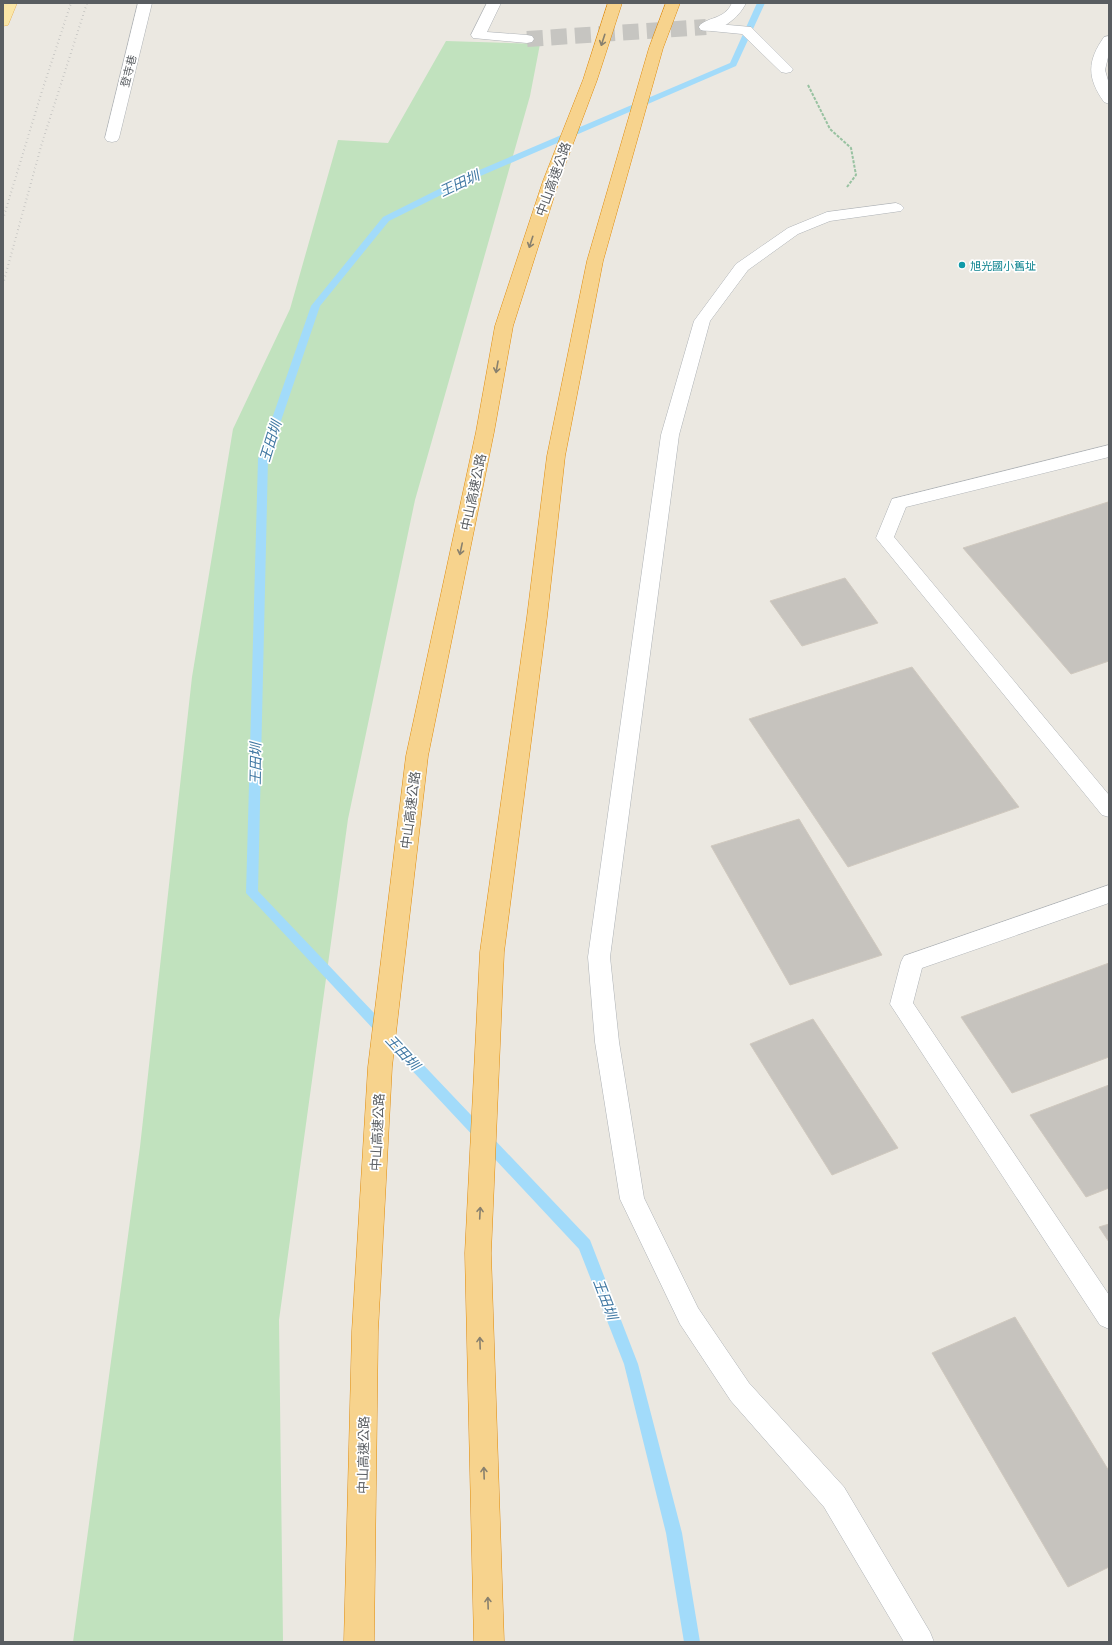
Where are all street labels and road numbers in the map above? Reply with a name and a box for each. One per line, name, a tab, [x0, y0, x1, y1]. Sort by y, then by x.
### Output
street label: 登寺巷	[117, 53, 139, 89]
street label: 中山高速公路	[531, 139, 575, 219]
street label: 中山高速公路	[456, 452, 490, 532]
street label: 中山高速公路	[396, 770, 424, 850]
street label: 中山高速公路	[366, 1093, 388, 1171]
street label: 中山高速公路	[353, 1416, 373, 1494]

